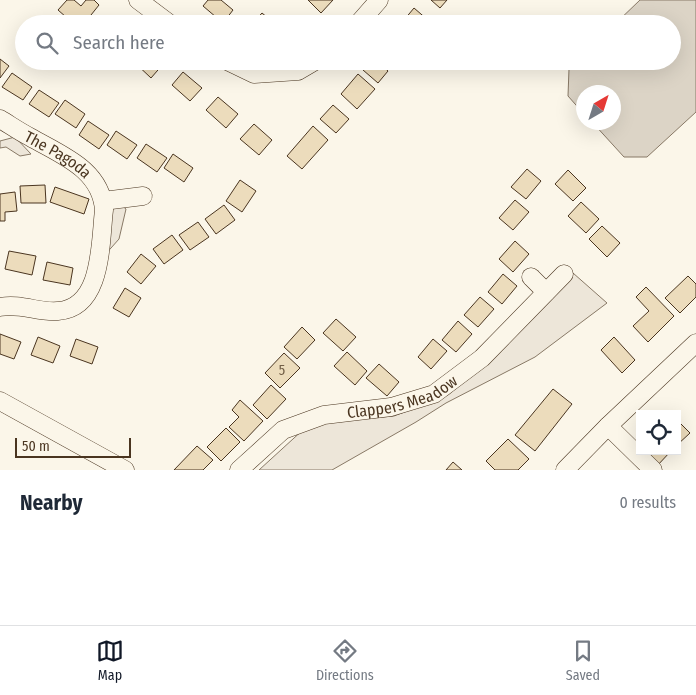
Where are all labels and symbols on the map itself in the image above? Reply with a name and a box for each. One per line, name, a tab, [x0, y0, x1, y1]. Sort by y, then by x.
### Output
north arrow	[576, 85, 621, 130]
street label: The Pagoda	[22, 127, 96, 182]
house number: 5	[279, 362, 285, 379]
street label: Clappers Meadow	[346, 370, 461, 422]
scale bar	[15, 435, 131, 458]

